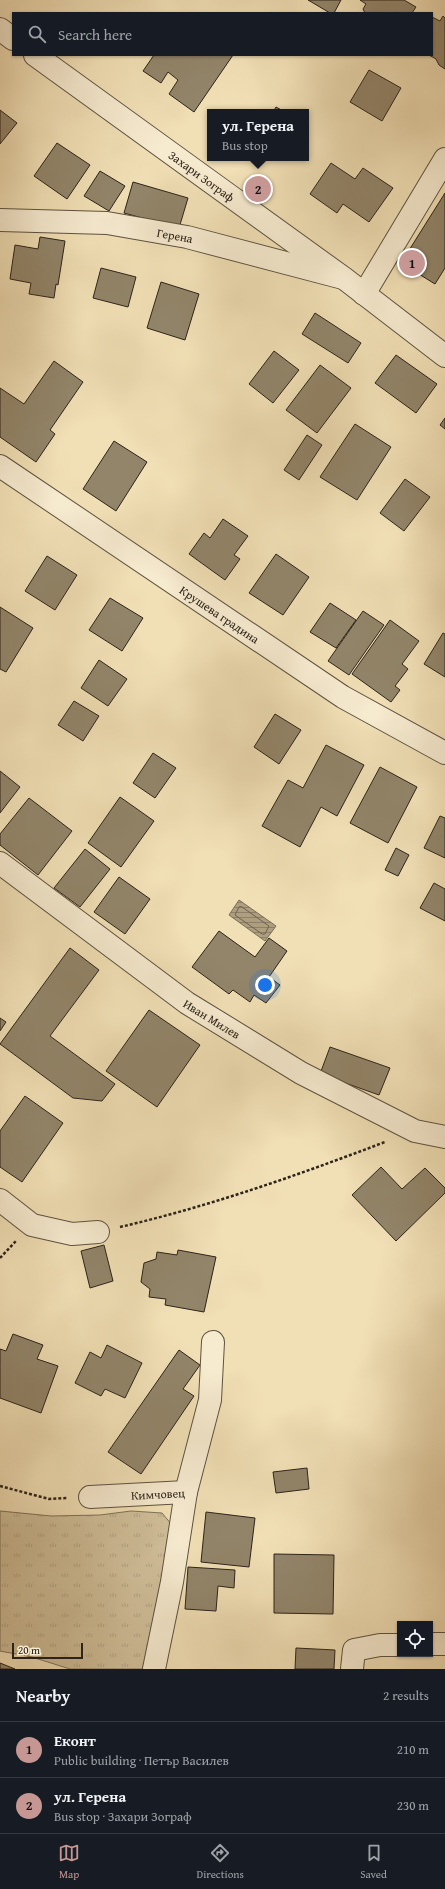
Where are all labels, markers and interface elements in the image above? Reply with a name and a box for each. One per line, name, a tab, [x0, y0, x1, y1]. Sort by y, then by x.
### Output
search box	[12, 12, 433, 56]
icon: search	[26, 23, 48, 45]
text: Search here	[58, 24, 132, 45]
popup	[207, 109, 309, 161]
text: ул. Герена	[222, 115, 294, 136]
text: Bus stop	[222, 136, 268, 155]
street label: Захари Зограф	[165, 146, 238, 205]
pin: 2	[245, 174, 271, 204]
street label: Герена	[156, 223, 195, 247]
pin: 1	[399, 248, 425, 278]
street label: Крушева градина	[177, 581, 263, 647]
your location	[255, 975, 275, 995]
street label: Иван Милев	[180, 994, 244, 1042]
street label: Кимчовец	[131, 1484, 185, 1503]
map controls	[397, 1621, 433, 1657]
button: locate	[397, 1621, 433, 1657]
scale bar	[12, 1641, 83, 1660]
text: 20 m	[18, 1642, 40, 1658]
text: Nearby	[16, 1683, 70, 1708]
text: 2 results	[383, 1686, 429, 1705]
text: Еконт	[54, 1730, 96, 1751]
text: 1	[26, 1740, 32, 1759]
text: 210 m	[397, 1740, 429, 1759]
text: Public building · Петър Василев	[54, 1751, 229, 1770]
text: ул. Герена	[54, 1786, 126, 1807]
text: 2	[26, 1796, 32, 1815]
text: 230 m	[397, 1796, 429, 1815]
text: Bus stop · Захари Зограф	[54, 1807, 192, 1826]
tab: Map	[58, 1842, 80, 1882]
tab: Directions	[197, 1842, 244, 1882]
tab: Saved	[360, 1842, 387, 1882]

